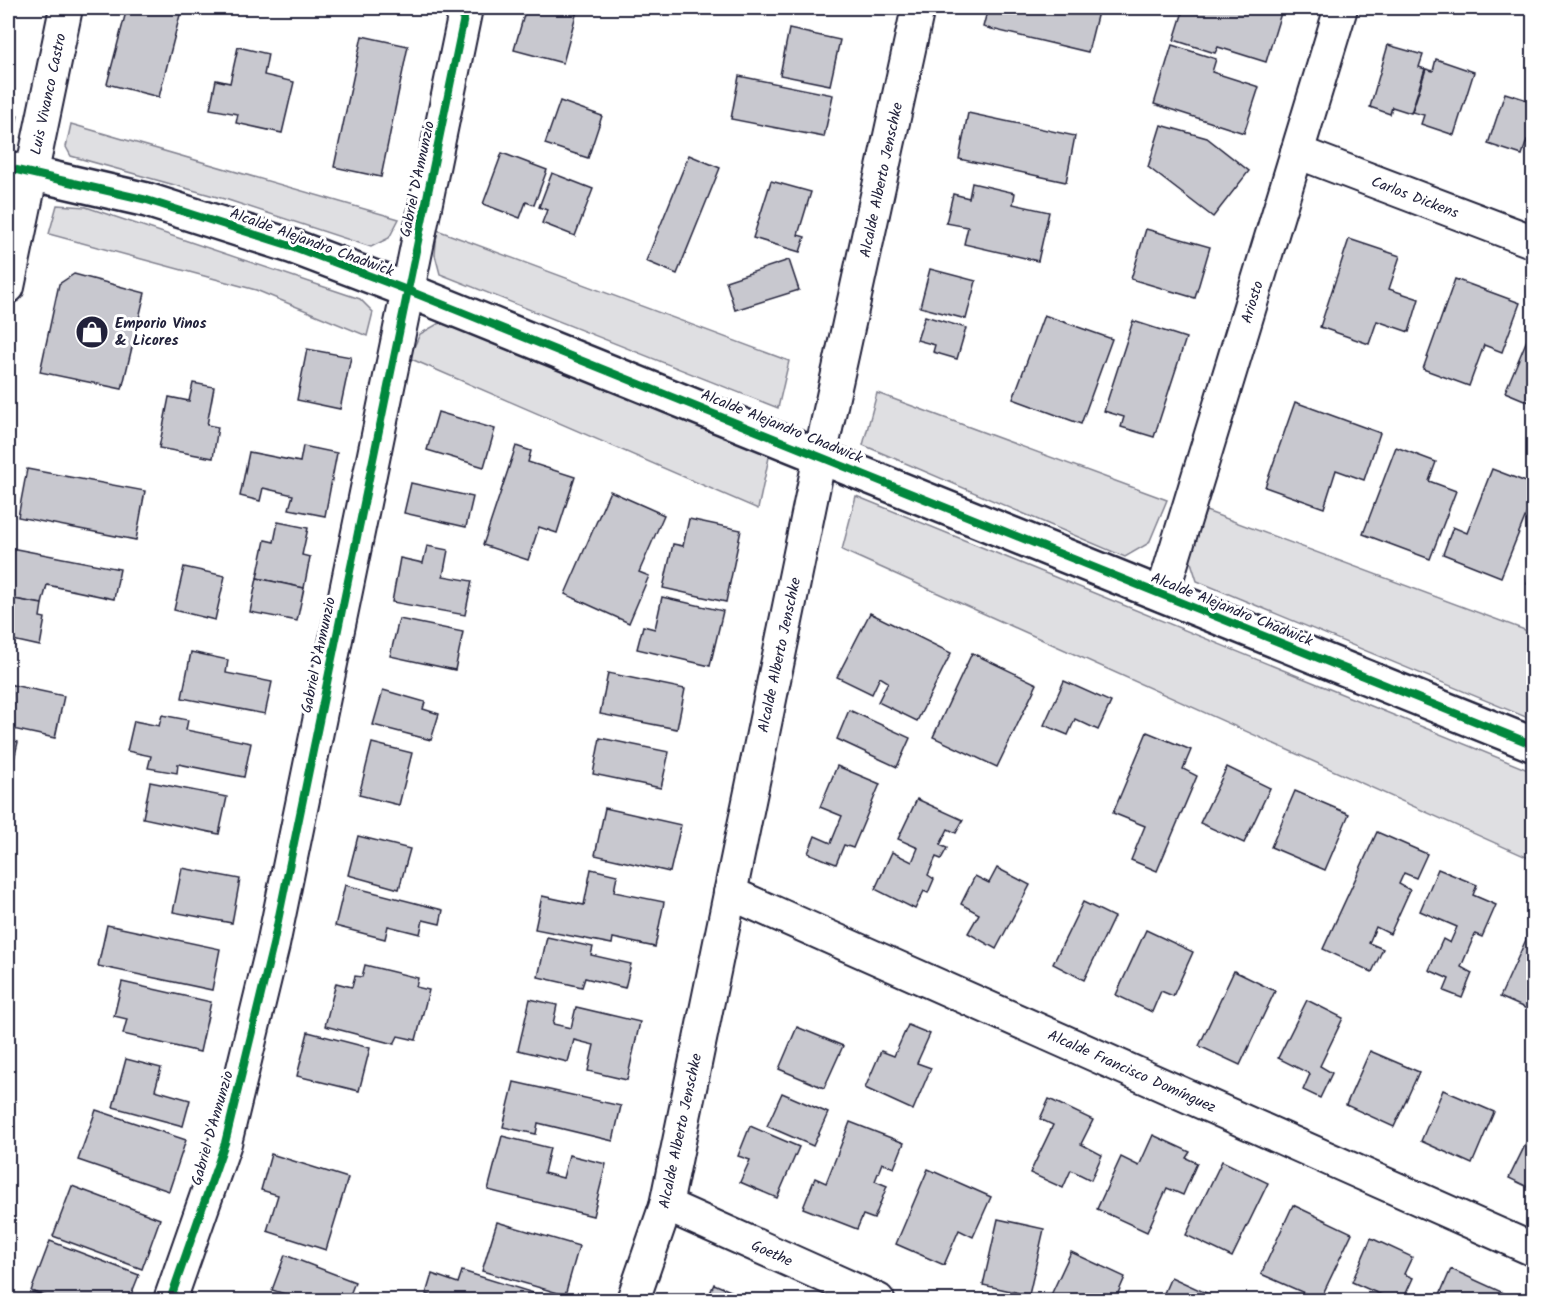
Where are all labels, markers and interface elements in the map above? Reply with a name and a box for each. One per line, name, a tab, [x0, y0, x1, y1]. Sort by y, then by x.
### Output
street label: Luis Vivanco Castro	[24, 31, 74, 157]
street label: Alcalde Alberto Jenschke	[854, 100, 910, 260]
street label: Gabriel D'Annunzio	[394, 119, 442, 240]
street label: Carlos Dickens	[1367, 170, 1462, 226]
street label: Alcalde Alejandro Chadwick	[226, 202, 398, 284]
street label: Ariosto	[1235, 278, 1271, 327]
place label: Emporio Vinos & Licores	[115, 312, 206, 353]
shop icon: Emporio Vinos & Licores	[74, 314, 110, 350]
street label: Alcalde Alejandro Chadwick	[697, 383, 867, 471]
street label: Alcalde Alejandro Chadwick	[1147, 566, 1317, 654]
street label: Alcalde Alberto Jenschke	[752, 575, 808, 735]
street label: Gabriel D'Annunzio	[295, 595, 343, 716]
street label: Alcalde Francisco Domínguez	[1044, 1024, 1220, 1120]
street label: Alcalde Alberto Jenschke	[653, 1051, 709, 1211]
street label: Gabriel D'Annunzio	[185, 1068, 241, 1188]
street label: Goethe	[747, 1234, 796, 1274]

